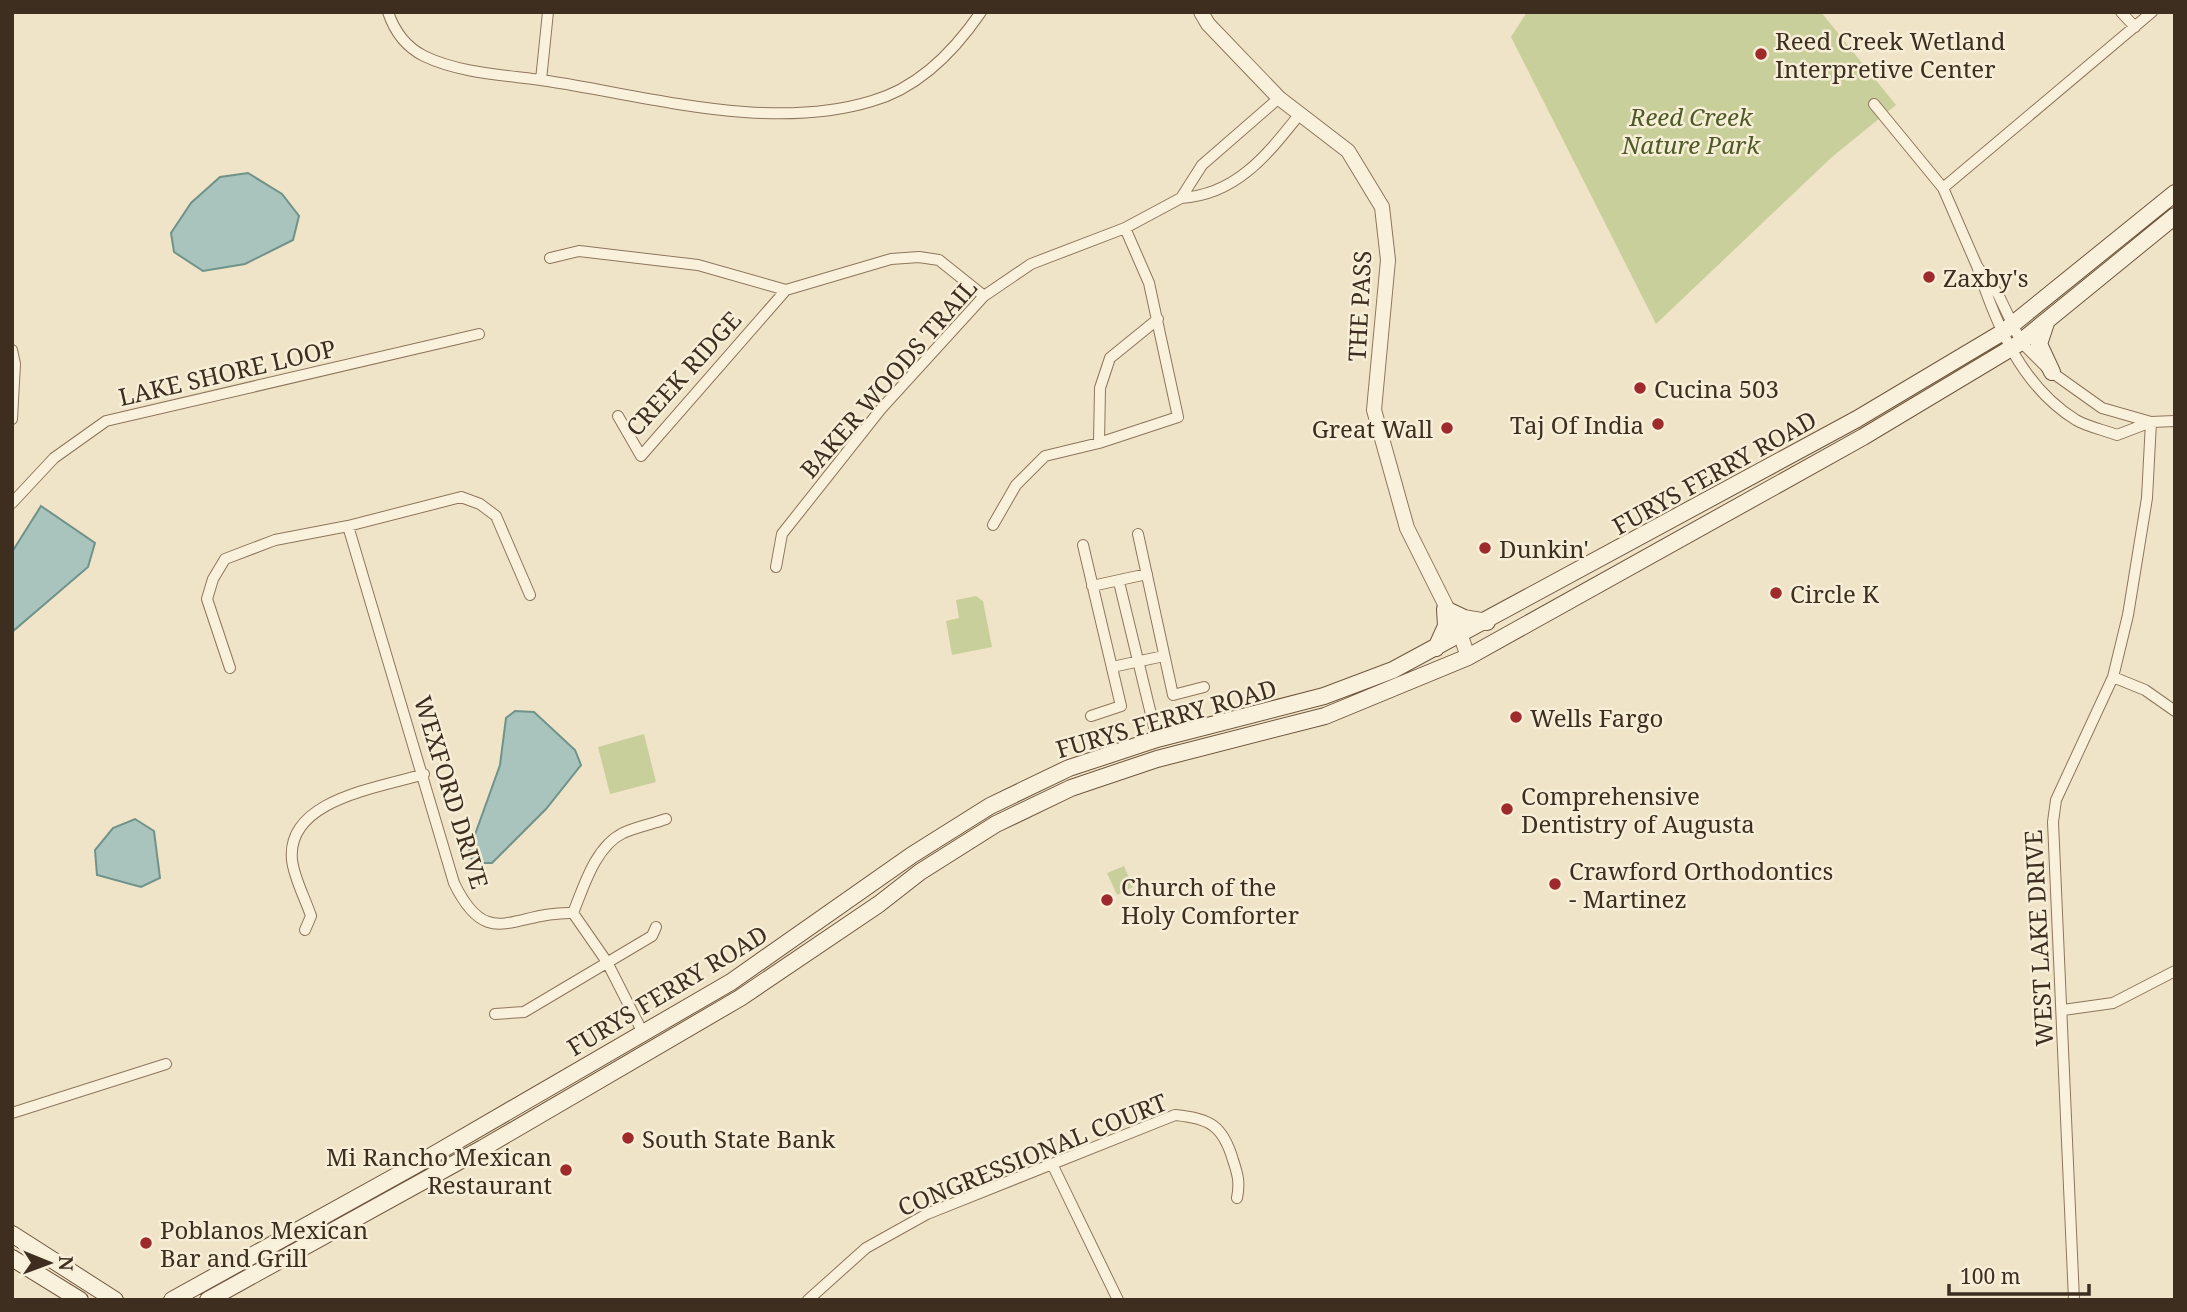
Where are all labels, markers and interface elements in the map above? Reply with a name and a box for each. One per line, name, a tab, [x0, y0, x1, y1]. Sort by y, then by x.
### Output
place label: Reed Creek Wetland Interpretive Center	[1775, 24, 2006, 85]
marker: Reed Creek Wetland Interpretive Center	[1753, 46, 1769, 62]
park label: Reed Creek Nature Park	[1621, 100, 1761, 161]
street label: THE PASS	[1340, 250, 1378, 362]
place label: Zaxby's	[1943, 261, 2029, 294]
marker: Zaxby's	[1921, 269, 1937, 285]
street label: BAKER WOODS TRAIL	[792, 271, 984, 485]
street label: CREEK RIDGE	[618, 303, 748, 443]
street label: LAKE SHORE LOOP	[115, 331, 339, 413]
place label: Cucina 503	[1654, 372, 1779, 405]
marker: Cucina 503	[1632, 380, 1648, 396]
street label: FURYS FERRY ROAD	[1606, 402, 1822, 542]
place label: Taj Of India	[1510, 408, 1644, 441]
place label: Great Wall	[1312, 412, 1434, 445]
marker: Taj Of India	[1650, 416, 1666, 432]
marker: Great Wall	[1439, 420, 1455, 436]
place label: Dunkin'	[1499, 532, 1589, 565]
marker: Dunkin'	[1477, 540, 1493, 556]
place label: Circle K	[1790, 577, 1880, 610]
marker: Circle K	[1768, 585, 1784, 601]
street label: FURYS FERRY ROAD	[1052, 671, 1280, 765]
street label: WEXFORD DRIVE	[407, 691, 497, 893]
place label: Wells Fargo	[1530, 701, 1663, 734]
marker: Wells Fargo	[1508, 709, 1524, 725]
place label: Comprehensive Dentistry of Augusta	[1521, 779, 1755, 840]
marker: Comprehensive Dentistry of Augusta	[1499, 801, 1515, 817]
street label: WEST LAKE DRIVE	[2016, 829, 2060, 1047]
place label: Crawford Orthodontics - Martinez	[1569, 854, 1833, 915]
place label: Church of the Holy Comforter	[1121, 870, 1299, 931]
marker: Crawford Orthodontics - Martinez	[1547, 876, 1563, 892]
marker: Church of the Holy Comforter	[1099, 892, 1115, 908]
street label: FURYS FERRY ROAD	[561, 917, 773, 1063]
street label: CONGRESSIONAL COURT	[893, 1085, 1172, 1223]
place label: South State Bank	[642, 1122, 836, 1155]
marker: South State Bank	[620, 1130, 636, 1146]
place label: Mi Rancho Mexican Restaurant	[326, 1140, 552, 1201]
marker: Mi Rancho Mexican Restaurant	[558, 1162, 574, 1178]
place label: Poblanos Mexican Bar and Grill	[160, 1213, 368, 1274]
north arrow	[14, 1228, 84, 1298]
marker: Poblanos Mexican Bar and Grill	[138, 1235, 154, 1251]
scale bar	[1949, 1252, 2089, 1296]
text: N	[53, 1256, 79, 1271]
text: 100 m	[1960, 1262, 2021, 1290]

